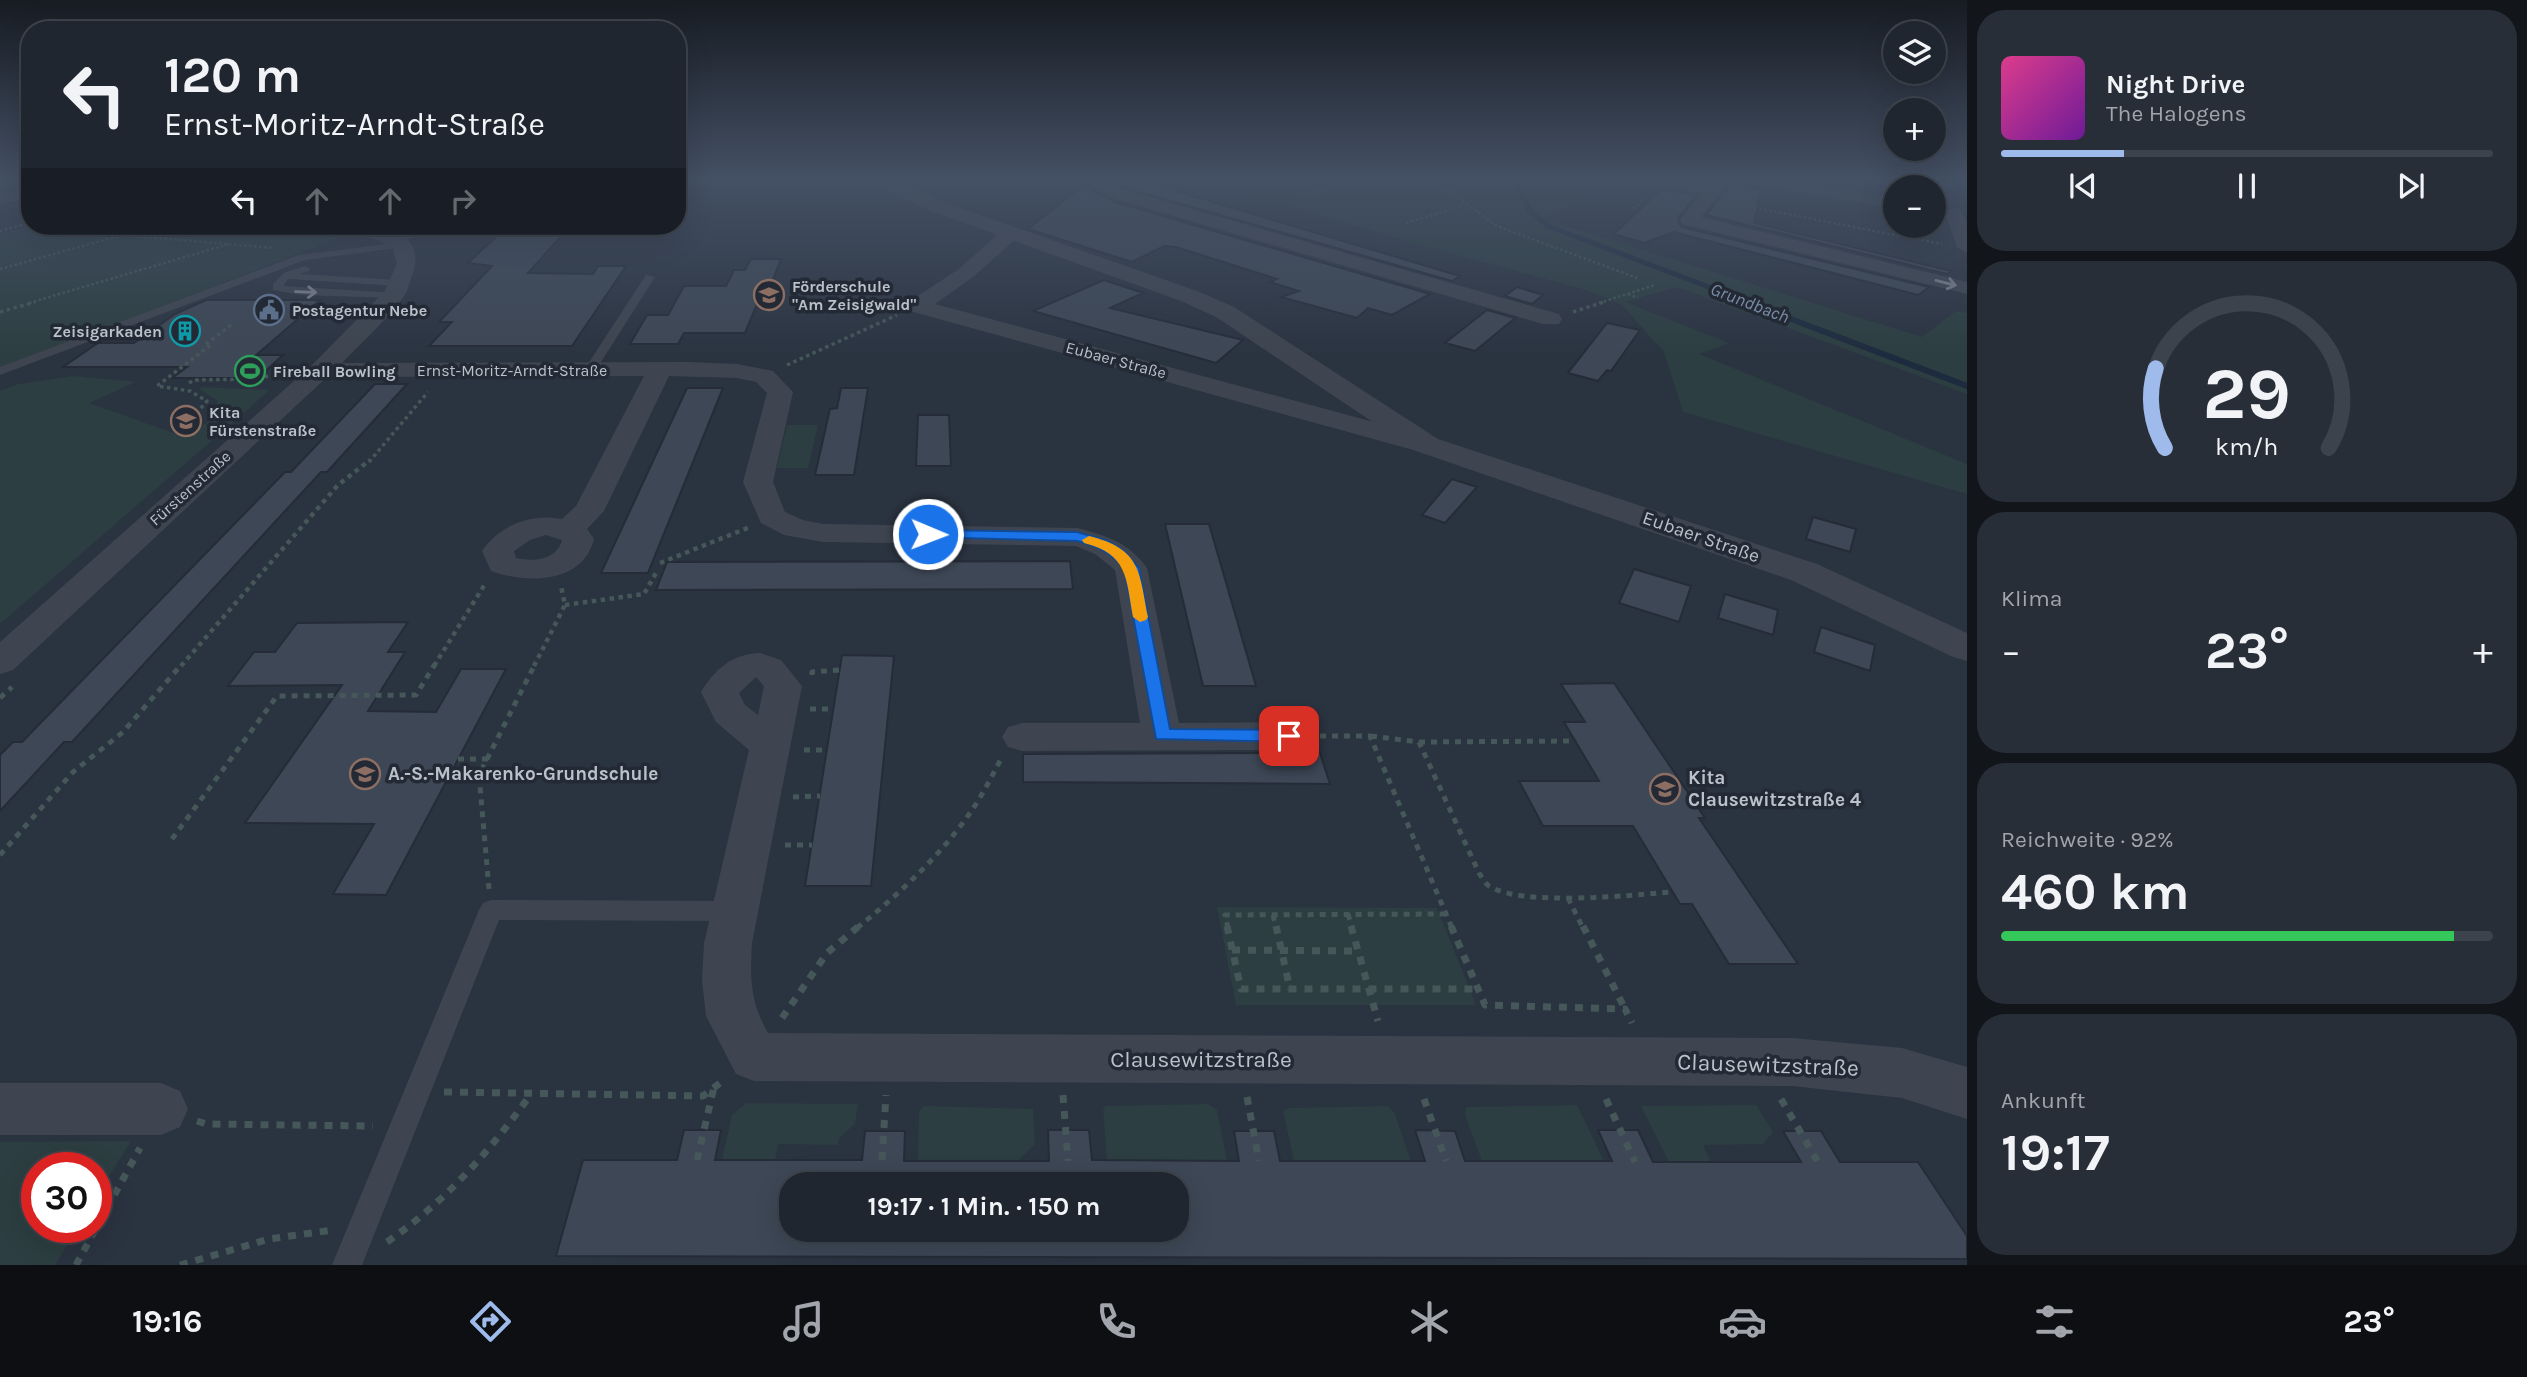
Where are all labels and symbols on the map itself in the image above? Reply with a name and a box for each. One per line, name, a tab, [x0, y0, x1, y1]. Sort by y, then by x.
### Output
place label: Förderschule "Am Zeisigwald"	[792, 277, 916, 314]
one-way arrow	[1934, 277, 1957, 290]
school or university icon: Förderschule "Am Zeisigwald"	[752, 278, 786, 312]
water label: Grundbach	[1708, 278, 1792, 328]
one-way arrow	[294, 285, 317, 298]
public building icon: Postagentur Nebe	[252, 293, 286, 327]
place label: Postagentur Nebe	[292, 301, 427, 320]
building icon: Zeisigarkaden	[168, 314, 202, 348]
place label: Zeisigarkaden	[52, 322, 162, 341]
street label: Eubaer Straße	[1064, 337, 1168, 383]
sports icon: Fireball Bowling	[233, 354, 267, 388]
street label: Ernst-Moritz-Arndt-Straße	[417, 361, 607, 380]
place label: Fireball Bowling	[273, 362, 396, 381]
place label: Kita Fürstenstraße	[209, 403, 316, 440]
school or university icon: Kita Fürstenstraße	[169, 404, 203, 438]
street label: Fürstenstraße	[145, 447, 235, 529]
position arrow	[891, 497, 965, 571]
street label: Eubaer Straße	[1640, 507, 1762, 567]
pin	[1259, 706, 1319, 766]
school or university icon: A.-S.-Makarenko-Grundschule	[348, 757, 382, 791]
place label: A.-S.-Makarenko-Grundschule	[388, 763, 658, 785]
place label: Kita Clausewitzstraße 4	[1688, 767, 1862, 811]
school or university icon: Kita Clausewitzstraße 4	[1648, 772, 1682, 806]
street label: Clausewitzstraße	[1110, 1046, 1292, 1073]
street label: Clausewitzstraße	[1677, 1048, 1859, 1082]
speed limit sign: 30	[21, 1152, 112, 1243]

